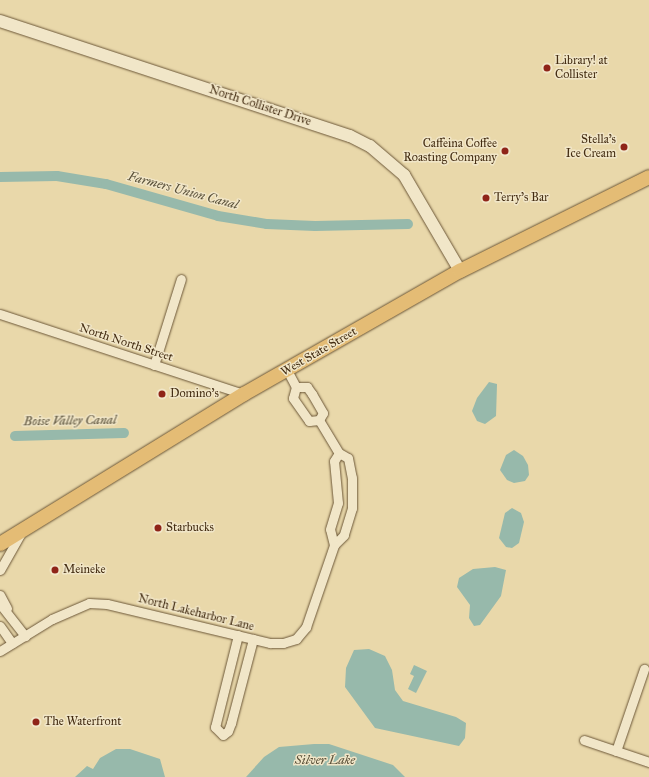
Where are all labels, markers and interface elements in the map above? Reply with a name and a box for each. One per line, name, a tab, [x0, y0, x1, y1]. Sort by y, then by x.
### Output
place label: Library! at Collister	[555, 54, 608, 82]
marker: Library! at Collister	[542, 63, 552, 73]
street label: North Collister Drive	[207, 83, 313, 129]
place label: Stella's Ice Cream	[566, 133, 616, 161]
place label: Caffeina Coffee Roasting Company	[404, 137, 497, 165]
marker: Stella's Ice Cream	[619, 142, 629, 152]
marker: Caffeina Coffee Roasting Company	[500, 146, 510, 156]
water label: Farmers Union Canal	[126, 169, 240, 213]
place label: Terry's Bar	[494, 191, 548, 205]
marker: Terry's Bar	[481, 193, 491, 203]
street label: North North Street	[77, 321, 175, 365]
street label: West State Street	[279, 325, 359, 379]
place label: Domino's	[170, 387, 219, 401]
marker: Domino's	[157, 389, 167, 399]
water label: Boise Valley Canal	[23, 412, 117, 430]
place label: Starbucks	[166, 521, 214, 535]
marker: Starbucks	[153, 523, 163, 533]
place label: Meineke	[63, 563, 105, 577]
marker: Meineke	[50, 565, 60, 575]
street label: North Lakeharbor Lane	[136, 592, 256, 634]
place label: The Waterfront	[44, 715, 121, 729]
marker: The Waterfront	[31, 717, 41, 727]
water label: Silver Lake	[295, 752, 355, 768]

